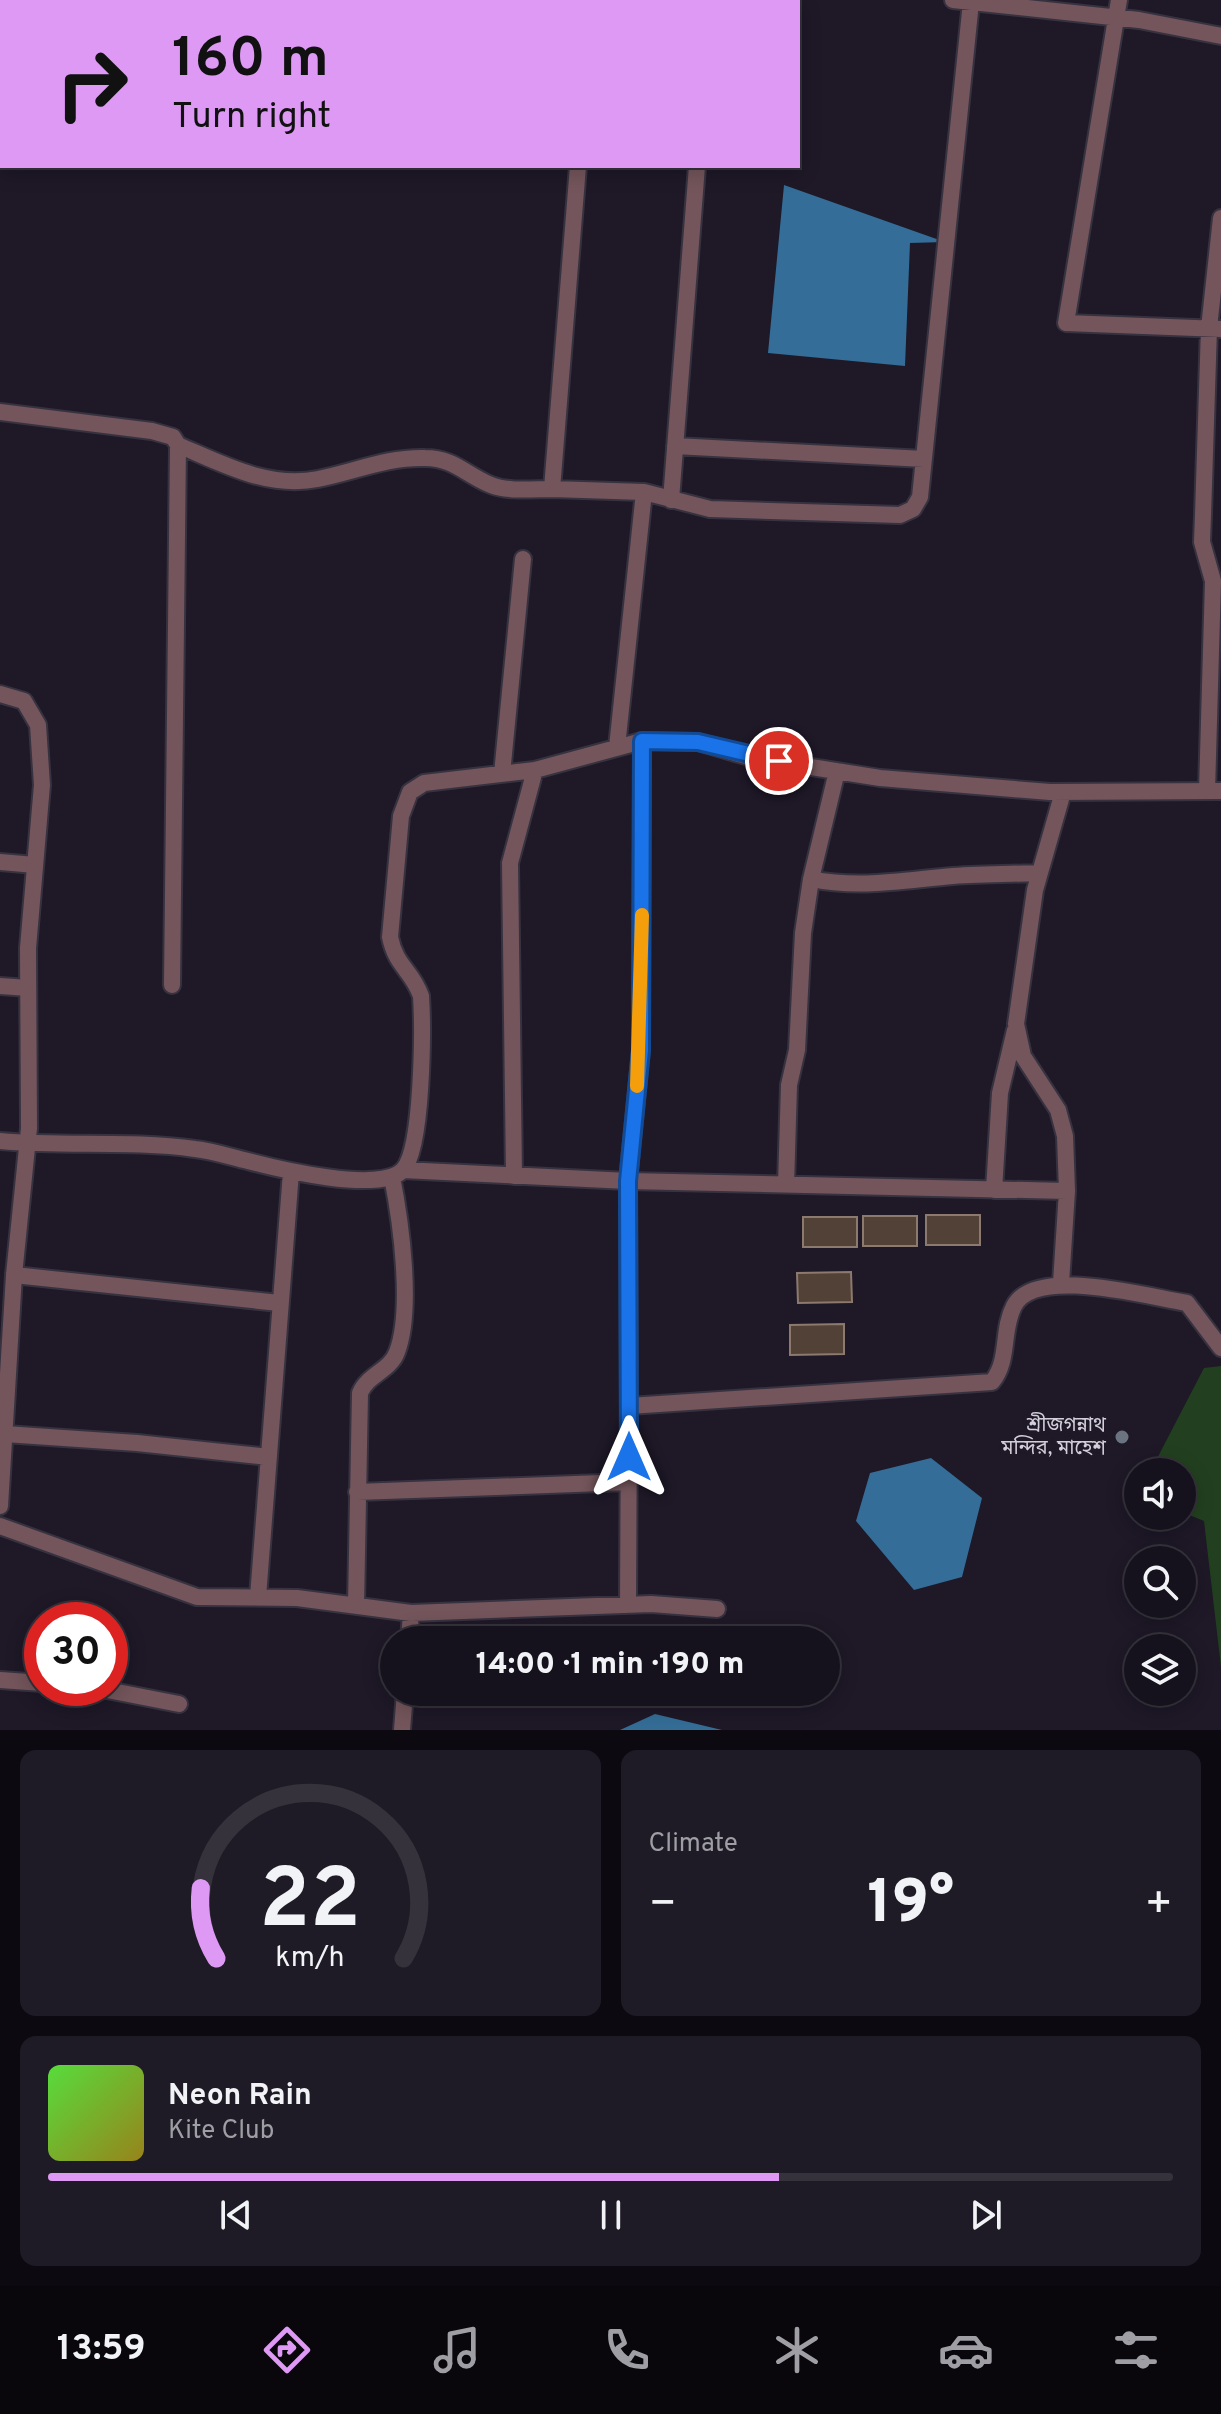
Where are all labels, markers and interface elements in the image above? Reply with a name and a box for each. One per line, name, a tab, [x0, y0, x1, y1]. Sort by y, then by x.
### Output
text: 160 m	[172, 26, 329, 96]
icon: right	[40, 32, 144, 136]
text: Turn right	[172, 95, 331, 141]
pin	[745, 727, 813, 795]
icon: arrive	[757, 739, 801, 783]
place label: শ্রীজগন্নাথ মন্দির, মাহেশ	[1000, 1412, 1107, 1462]
position arrow	[587, 1415, 671, 1499]
marker: শ্রীজগন্নাথ মন্দির, মাহেশ	[1113, 1428, 1131, 1446]
map controls	[1124, 1458, 1196, 1706]
button: sound	[1124, 1458, 1196, 1530]
button: search	[1124, 1546, 1196, 1618]
speed limit sign: 30	[24, 1602, 128, 1706]
button: layers	[1124, 1634, 1196, 1706]
text: 14:00 · 1 min · 190 m	[476, 1647, 744, 1684]
text: Climate	[649, 1828, 738, 1861]
text: 22	[259, 1852, 361, 1957]
text: 19°	[867, 1868, 954, 1944]
text: −	[649, 1878, 677, 1934]
text: +	[1145, 1878, 1173, 1934]
text: km/h	[276, 1941, 345, 1977]
text: Neon Rain	[168, 2078, 312, 2115]
text: Kite Club	[168, 2115, 274, 2148]
icon: previous	[214, 2193, 258, 2237]
icon: pause	[589, 2193, 633, 2237]
icon: next	[964, 2193, 1008, 2237]
icon: directions	[259, 2322, 315, 2378]
icon: music	[429, 2322, 485, 2378]
icon: phone	[599, 2322, 655, 2378]
icon: climate	[769, 2322, 825, 2378]
icon: car	[938, 2322, 994, 2378]
icon: filters	[1108, 2322, 1164, 2378]
text: 13:59	[57, 2327, 146, 2373]

